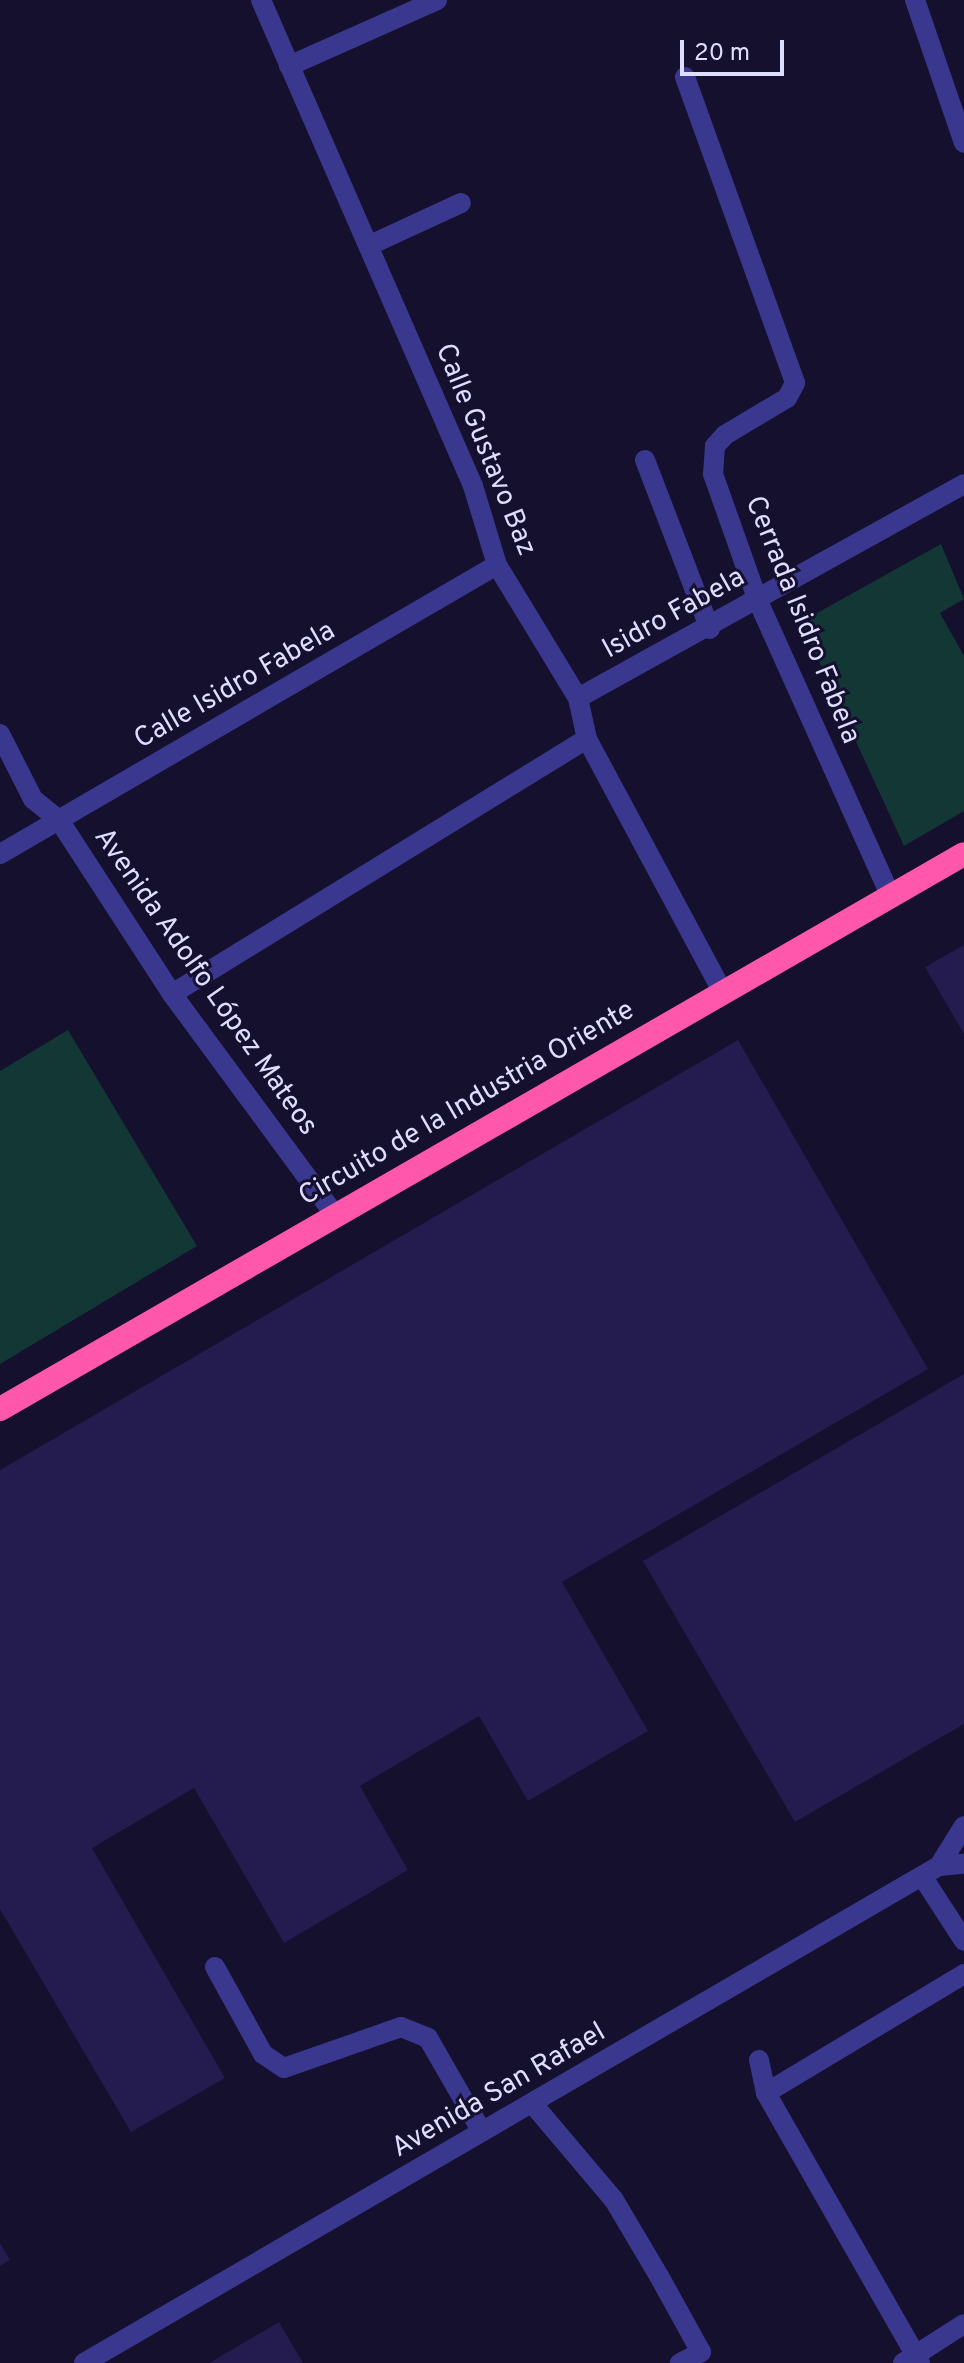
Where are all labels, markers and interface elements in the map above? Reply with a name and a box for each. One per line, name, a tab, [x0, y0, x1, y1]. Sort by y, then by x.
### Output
scale bar	[684, 24, 788, 74]
text: 20 m	[694, 39, 750, 69]
street label: Calle Gustavo Baz	[427, 339, 543, 561]
street label: Cerrada Isidro Fabela	[737, 491, 867, 749]
street label: Isidro Fabela	[597, 561, 751, 667]
street label: Calle Isidro Fabela	[129, 615, 341, 757]
street label: Avenida Adolfo López Mateos	[85, 821, 325, 1143]
street label: Circuito de la Industria Oriente	[293, 994, 641, 1214]
street label: Avenida San Rafael	[386, 2016, 612, 2166]

